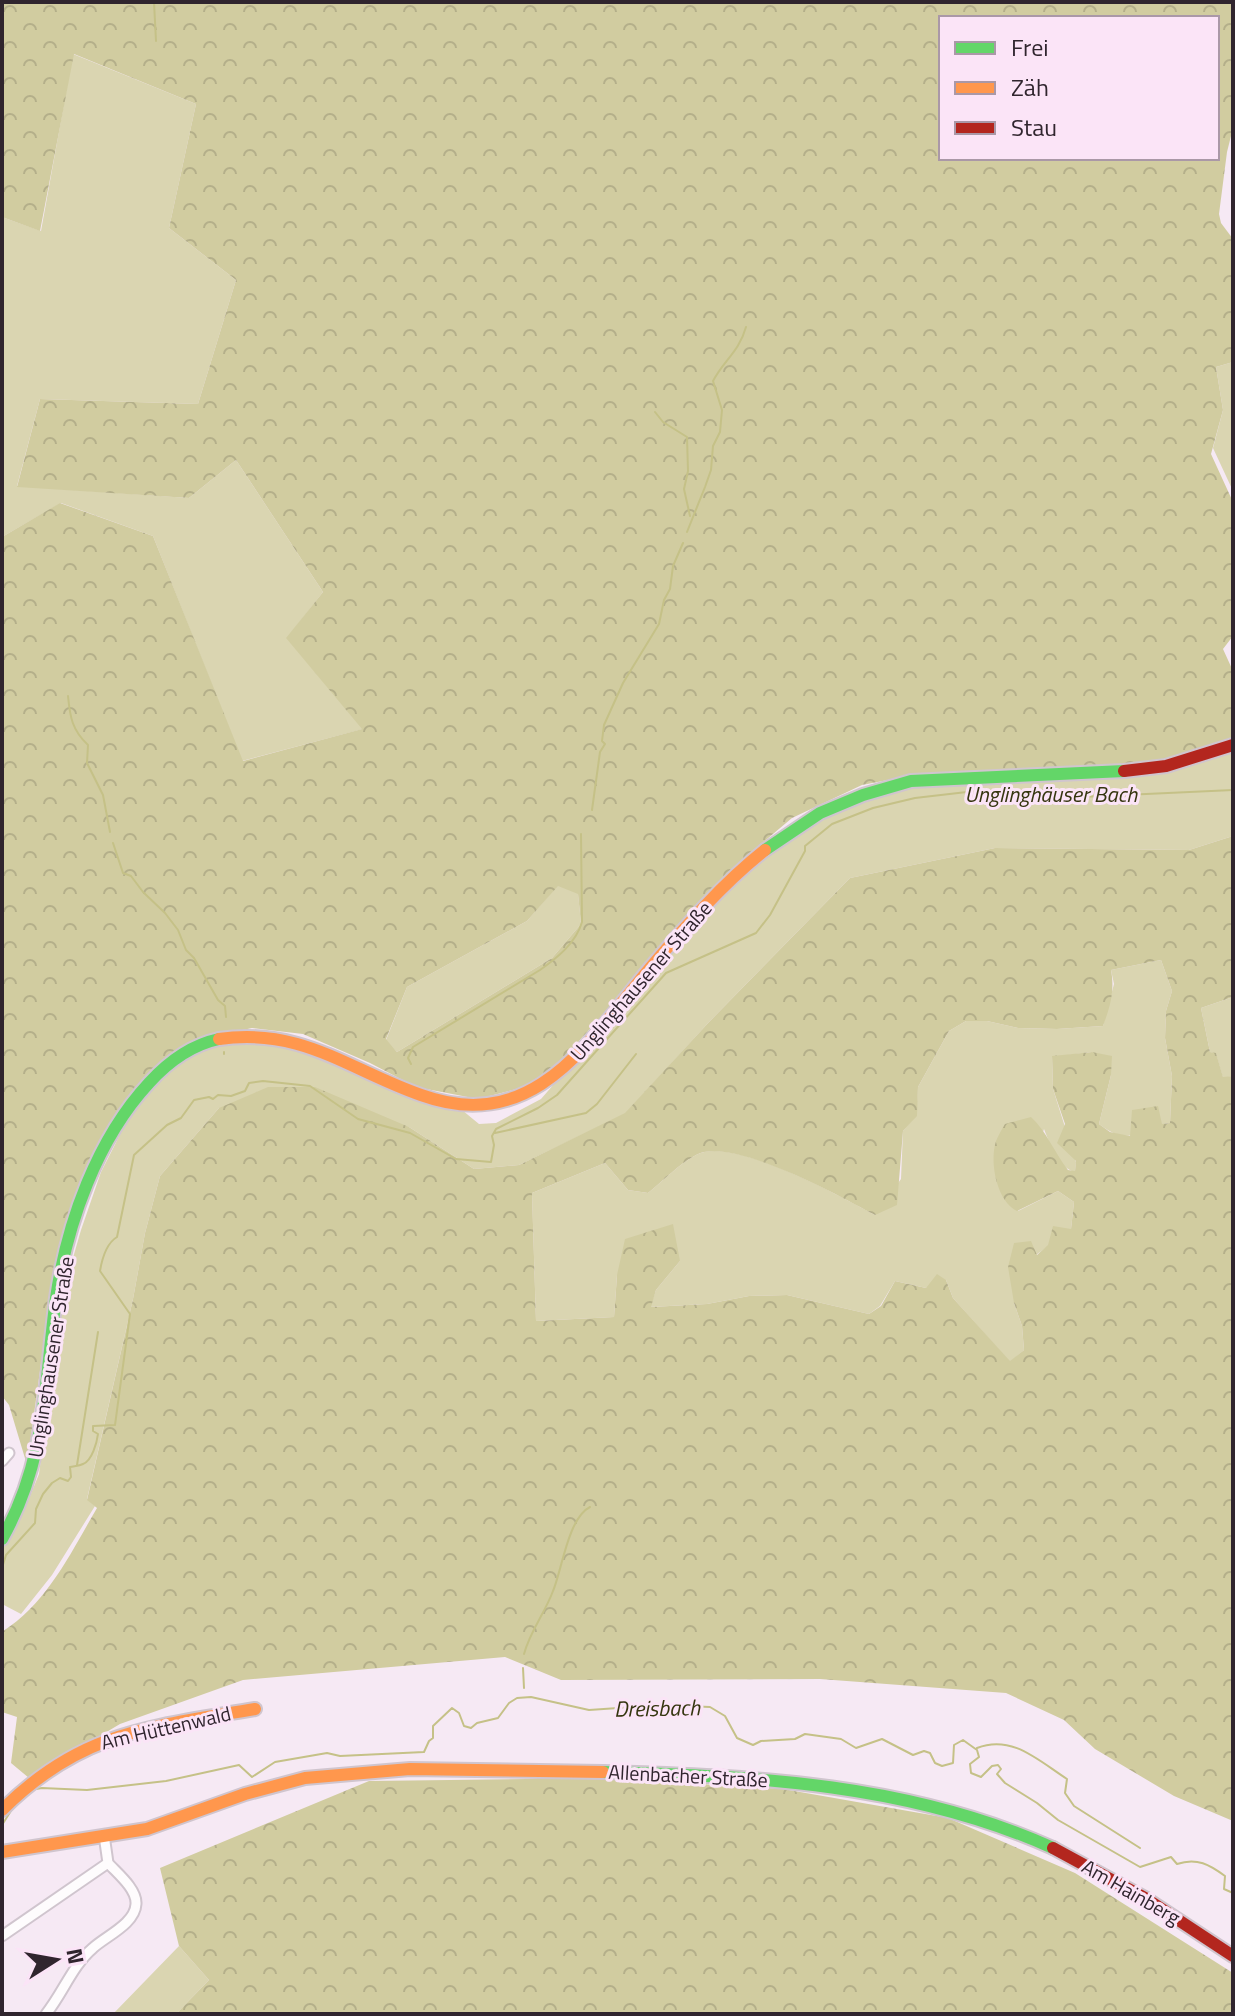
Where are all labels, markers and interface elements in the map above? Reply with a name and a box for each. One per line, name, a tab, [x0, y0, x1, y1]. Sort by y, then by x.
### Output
legend	[939, 16, 1219, 160]
text: Frei	[1011, 29, 1049, 65]
text: Zäh	[1011, 69, 1049, 105]
text: Stau	[1011, 109, 1057, 145]
water label: Unglinghäuser Bach	[965, 777, 1138, 811]
street label: Unglinghausener Straße	[562, 894, 719, 1067]
street label: Unglinghausener Straße	[19, 1254, 82, 1460]
water label: Dreisbach	[614, 1690, 701, 1726]
street label: Am Hüttenwald	[98, 1698, 234, 1757]
street label: Allenbacher Straße	[608, 1756, 769, 1795]
street label: Am Hainberg	[1076, 1851, 1186, 1932]
north arrow	[16, 1920, 96, 2000]
text: N	[57, 1945, 94, 1967]

